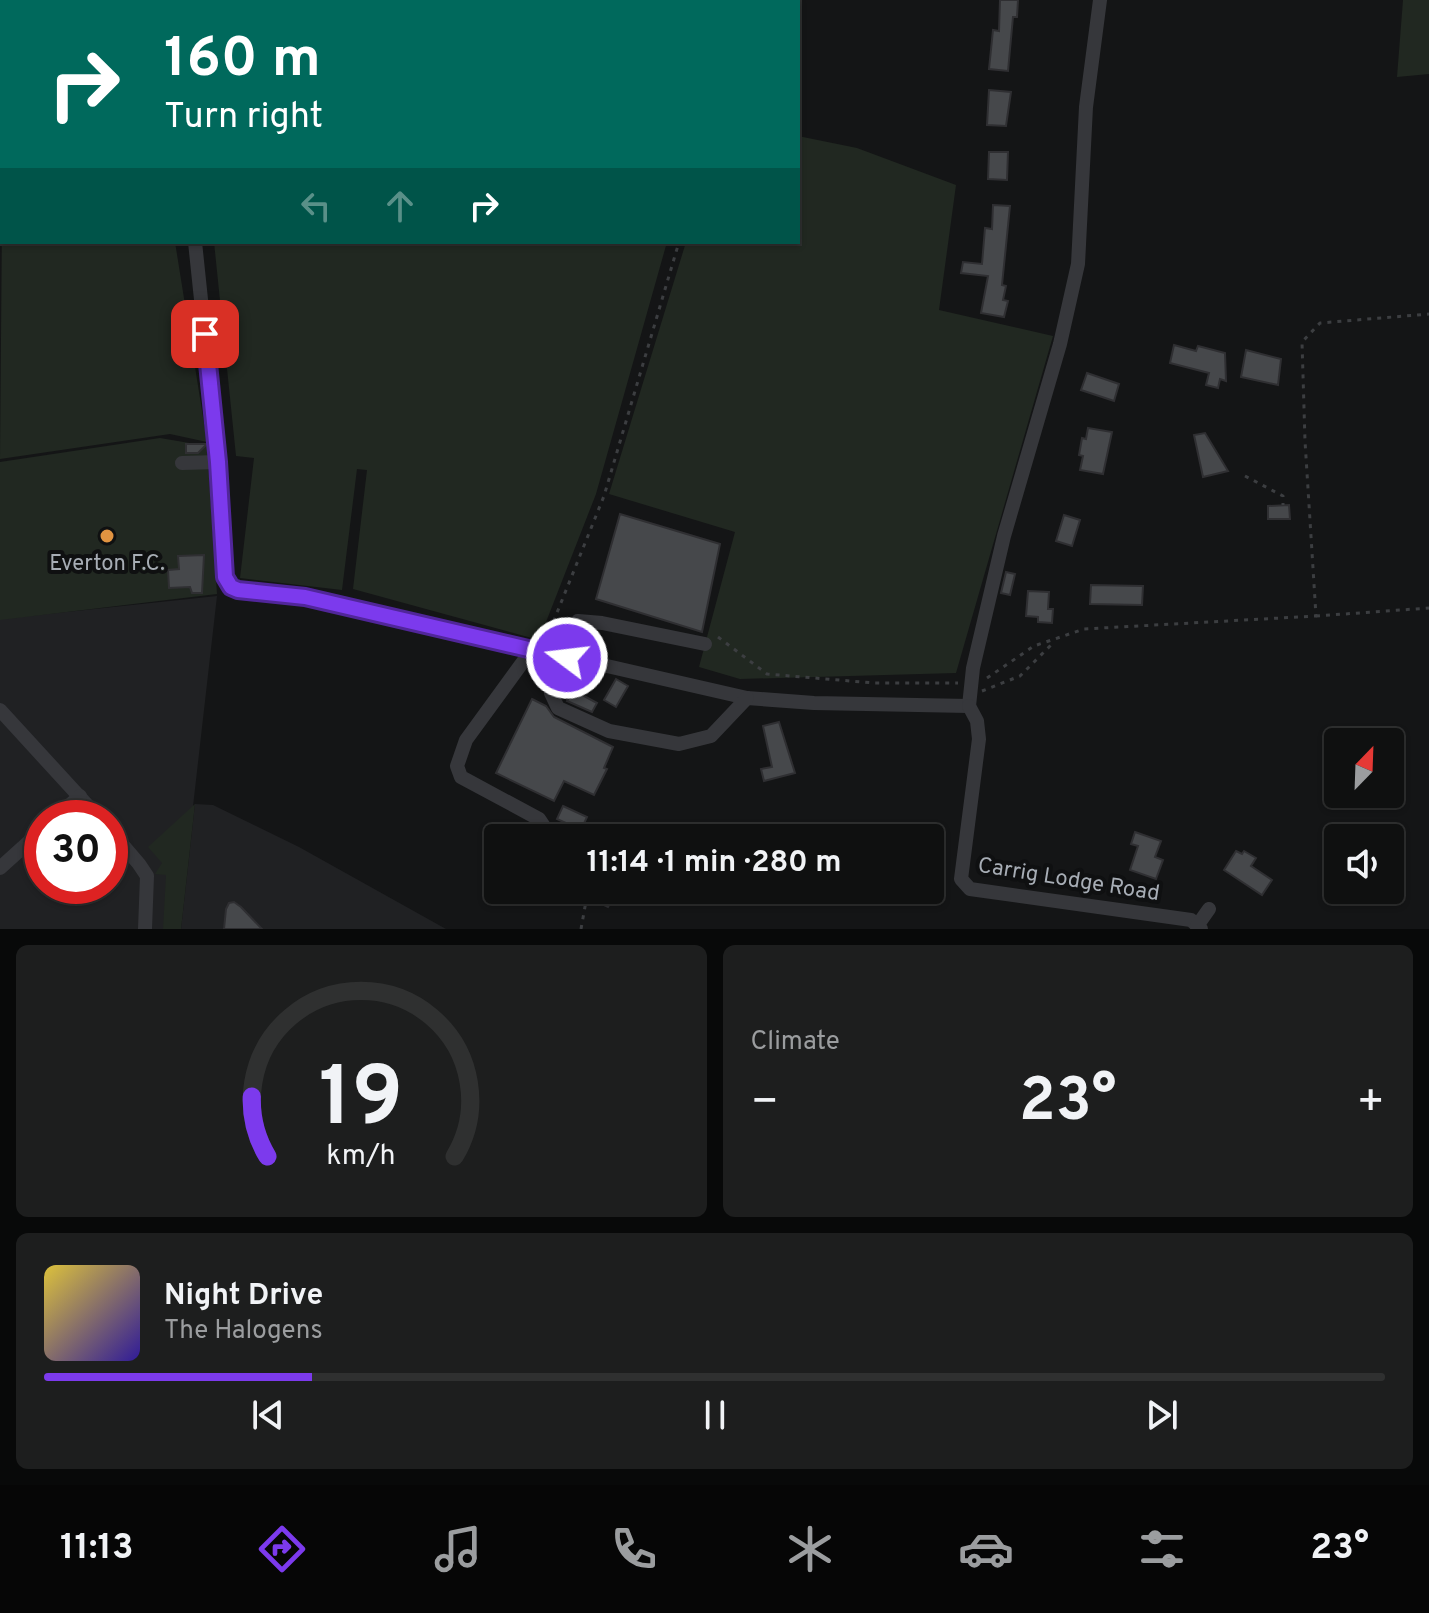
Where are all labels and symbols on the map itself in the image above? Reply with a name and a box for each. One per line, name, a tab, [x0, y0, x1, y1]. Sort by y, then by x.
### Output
pin	[171, 300, 239, 368]
marker: Everton F.C.	[98, 527, 116, 545]
place label: Everton F.C.	[49, 551, 165, 578]
position arrow	[525, 616, 609, 700]
north arrow	[1324, 728, 1404, 808]
speed limit sign: 30	[24, 800, 128, 904]
street label: Carrig Lodge Road	[976, 853, 1161, 908]

